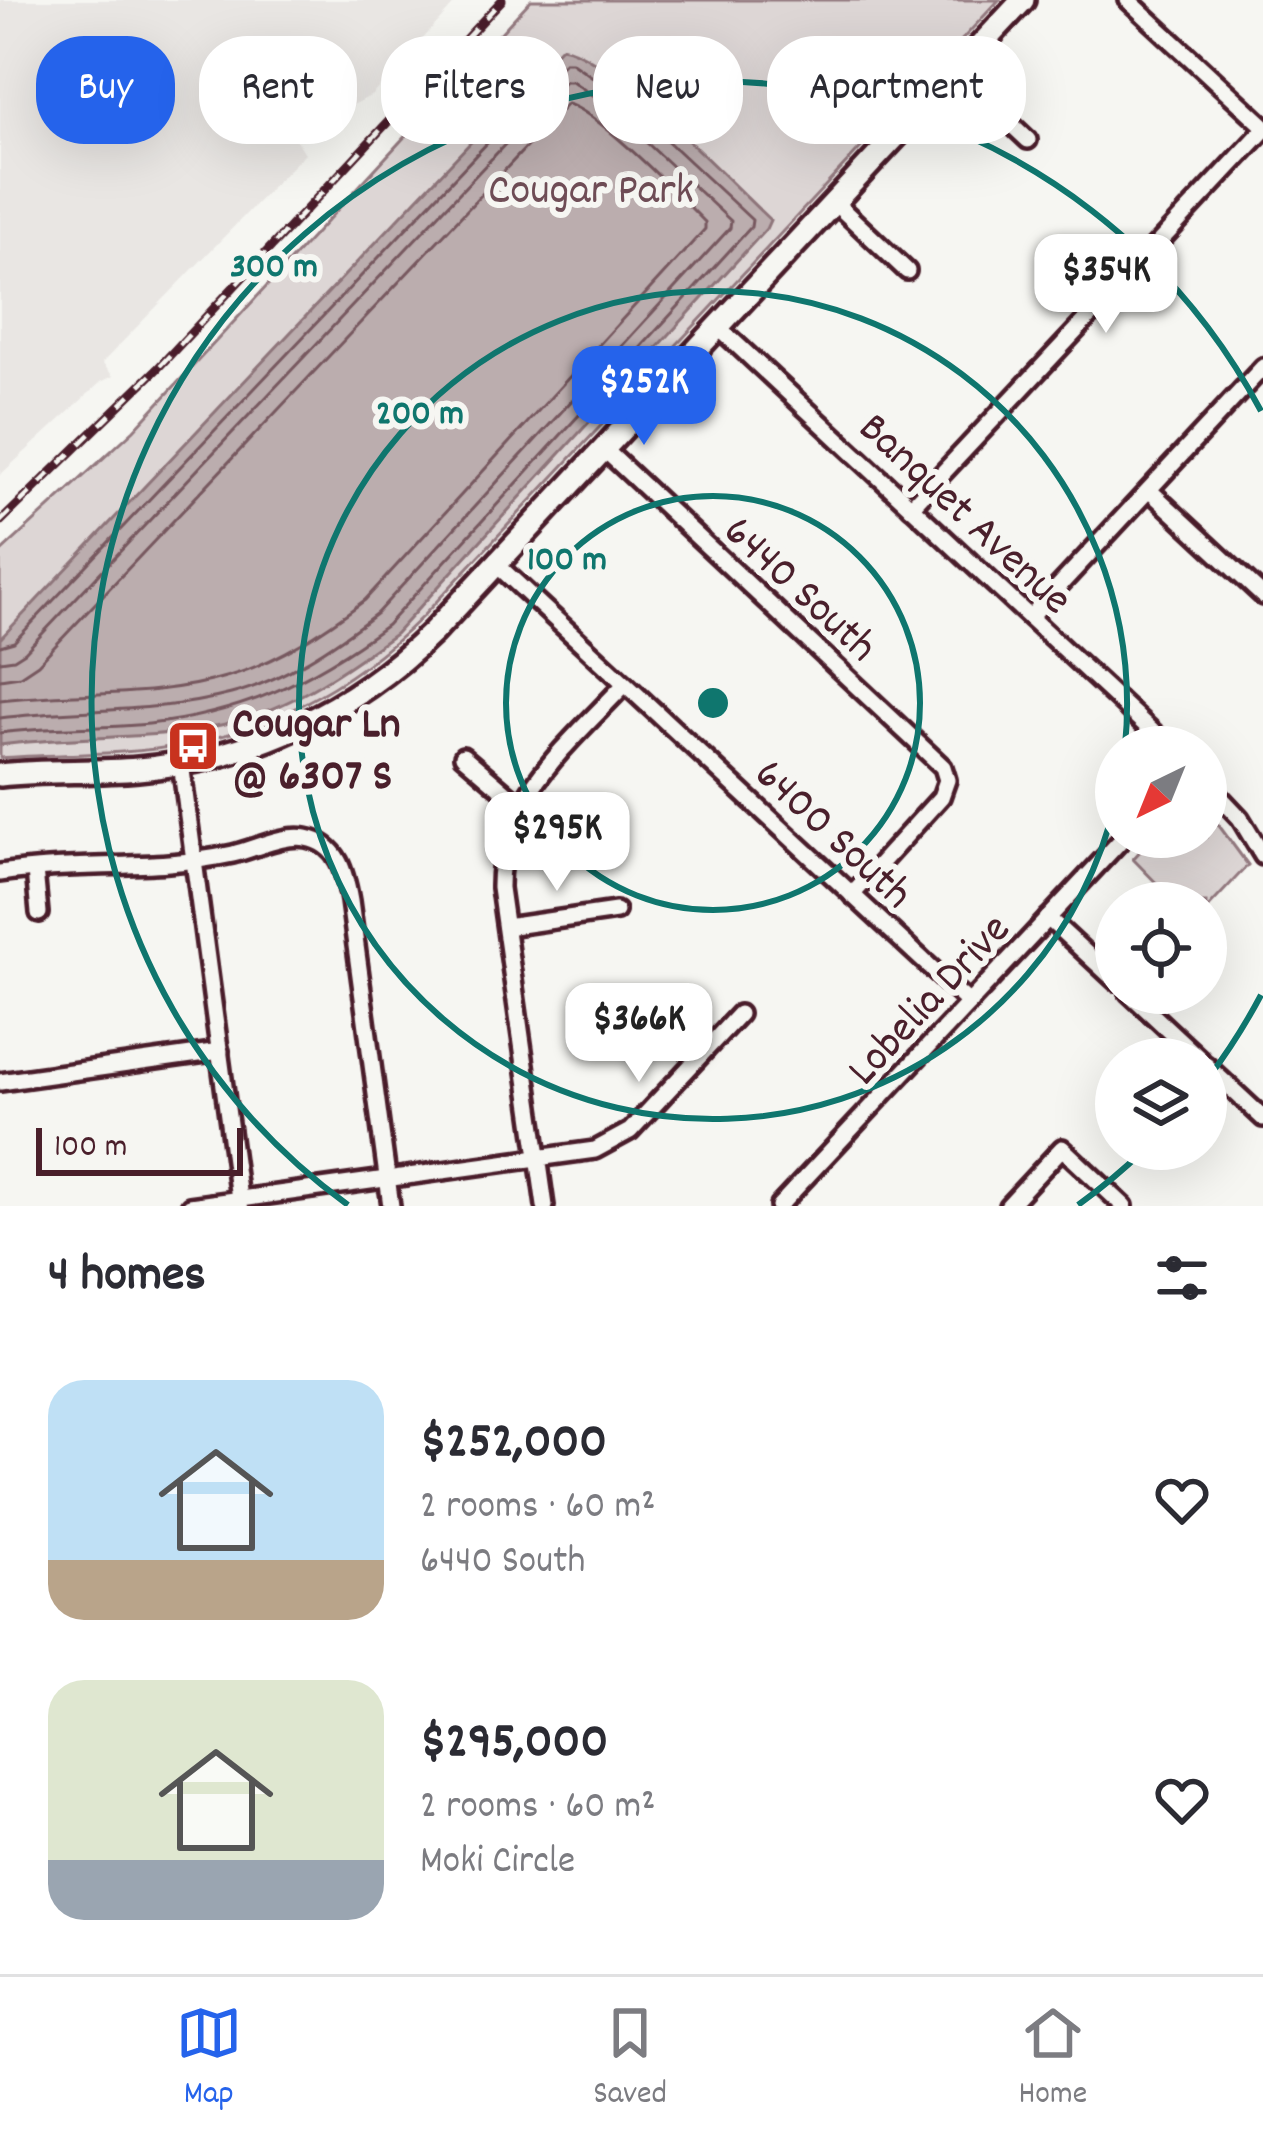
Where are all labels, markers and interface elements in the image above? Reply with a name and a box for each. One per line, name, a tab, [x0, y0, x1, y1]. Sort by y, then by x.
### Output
chip: Buy	[36, 36, 175, 144]
chip: Rent	[199, 36, 357, 144]
chip: Filters	[381, 36, 569, 144]
chip: New	[593, 36, 743, 144]
chip: Apartment	[767, 36, 1026, 144]
park label: Cougar Park	[488, 161, 694, 225]
pin: $354K	[1022, 234, 1190, 336]
text: 300 m	[230, 243, 318, 295]
text: $354K	[1061, 245, 1151, 300]
pin: $252K	[560, 346, 728, 448]
text: $252K	[599, 357, 689, 412]
text: 200 m	[376, 390, 464, 442]
street label: Banquet Avenue	[842, 400, 1085, 632]
street label: 6440 South	[707, 503, 890, 680]
text: 100 m	[527, 536, 607, 588]
centre of rings	[692, 682, 734, 724]
place label: Cougar Ln @ 6307 S	[232, 695, 401, 811]
bus stop icon: Cougar Ln @ 6307 S	[165, 718, 221, 774]
north arrow	[1095, 726, 1227, 858]
map controls	[1095, 726, 1227, 1170]
street label: 6400 South	[738, 746, 925, 927]
pin: $295K	[473, 792, 641, 894]
text: $295K	[512, 803, 602, 858]
button: locate	[1095, 882, 1227, 1014]
street label: Lobelia Drive	[834, 901, 1028, 1102]
pin: $366K	[555, 983, 723, 1085]
text: $366K	[592, 994, 686, 1049]
button: layers	[1095, 1038, 1227, 1170]
scale bar	[36, 1122, 243, 1175]
text: 100 m	[54, 1125, 127, 1172]
text: 4 homes	[48, 1242, 206, 1314]
icon: filters	[1149, 1245, 1215, 1311]
text: $252,000	[420, 1409, 607, 1481]
icon: home	[144, 1428, 288, 1572]
icon: heart	[1149, 1467, 1215, 1533]
text: 2 rooms · 60 m²	[420, 1481, 655, 1536]
text: 6440 South	[420, 1536, 585, 1591]
text: $295,000	[420, 1709, 608, 1781]
icon: home	[144, 1728, 288, 1872]
icon: heart	[1149, 1767, 1215, 1833]
text: 2 rooms · 60 m²	[420, 1781, 655, 1836]
text: Moki Circle	[420, 1836, 575, 1891]
tab: Map	[176, 2000, 242, 2119]
tab: Saved	[593, 2000, 667, 2119]
tab: Home	[1018, 2000, 1087, 2119]

